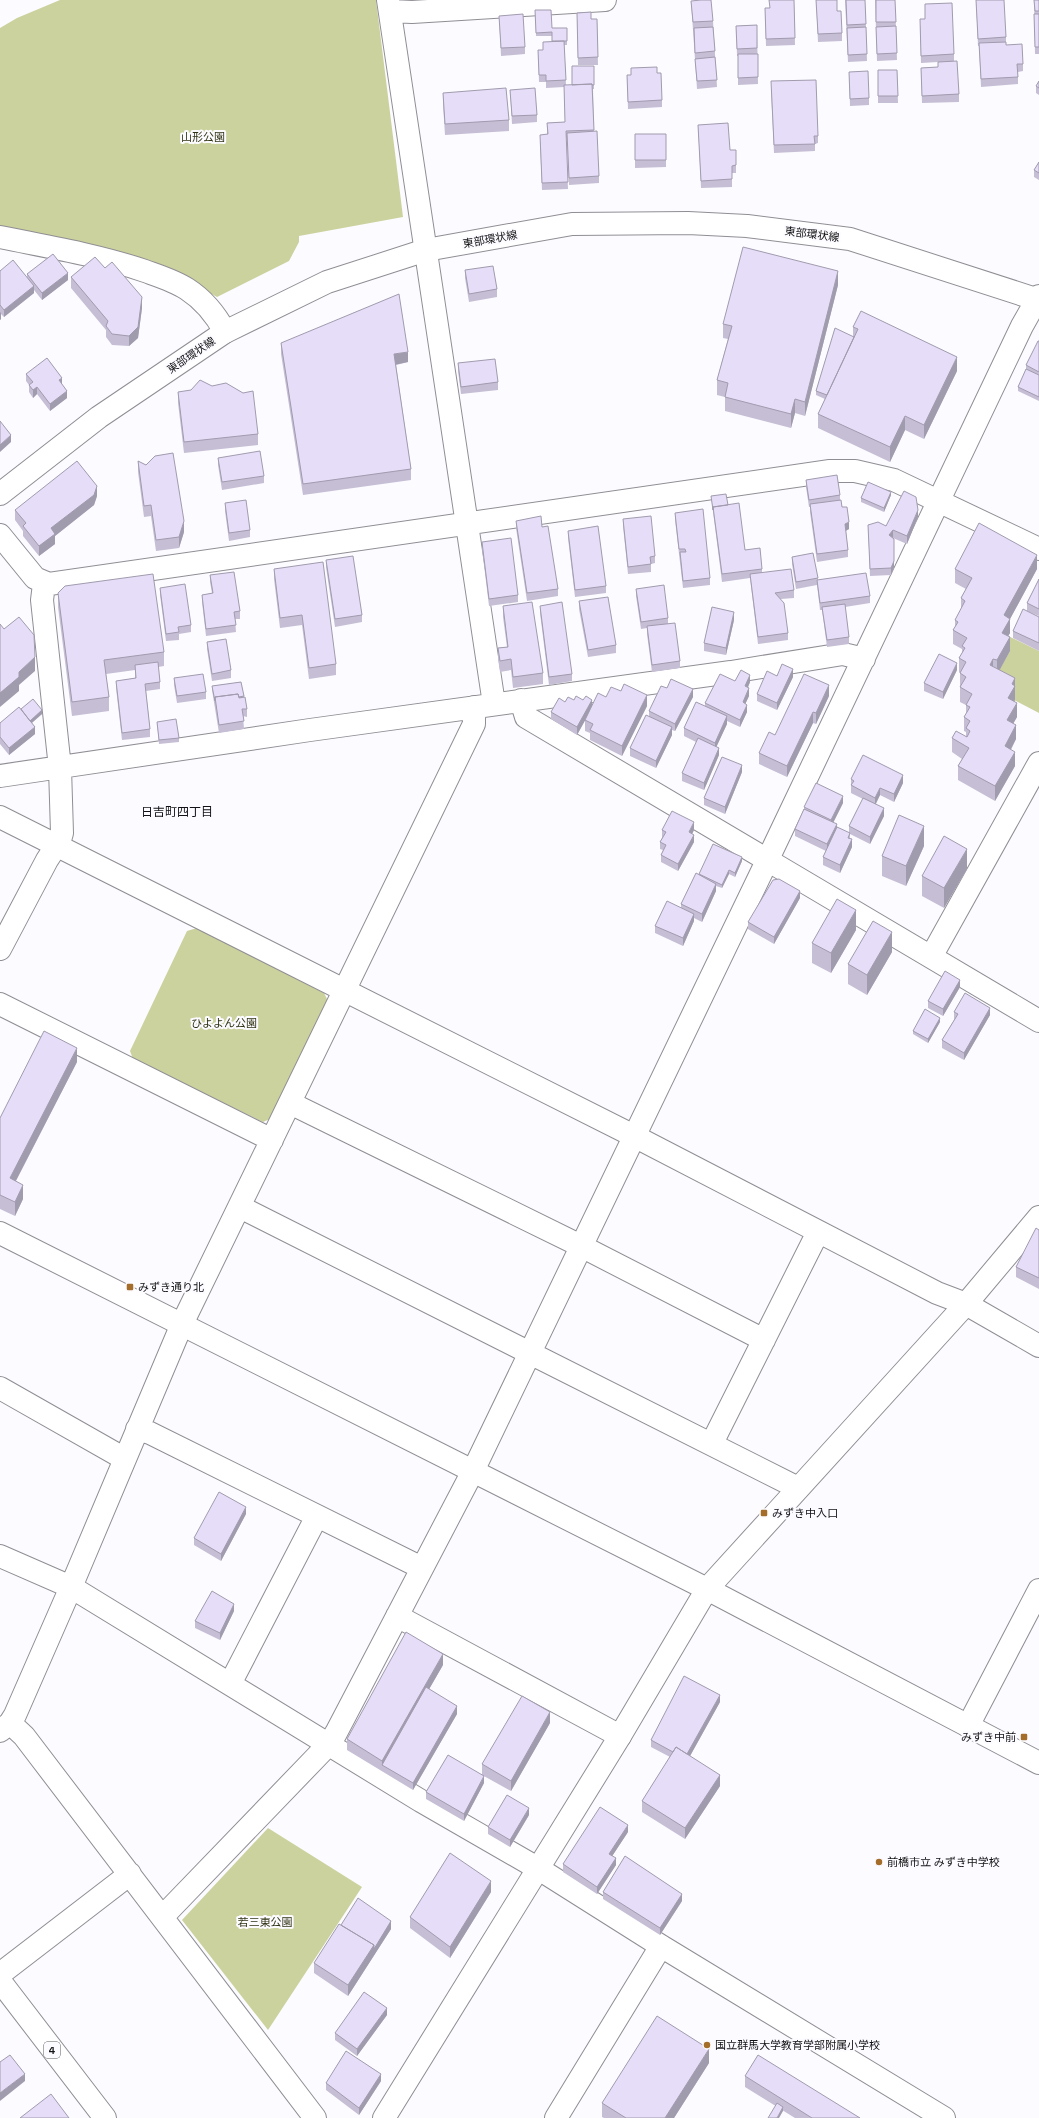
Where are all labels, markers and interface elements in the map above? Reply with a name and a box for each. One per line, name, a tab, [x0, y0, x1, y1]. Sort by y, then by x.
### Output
park label: 山形公園	[181, 130, 225, 144]
street label: 東部環状線	[784, 224, 840, 244]
street label: 東部環状線	[462, 227, 518, 251]
street label: 東部環状線	[164, 334, 218, 376]
district label: 日吉町四丁目	[141, 804, 213, 820]
park label: ひよよん公園	[191, 1016, 257, 1030]
place label: みずき通り北	[138, 1280, 204, 1294]
marker: みずき通り北	[125, 1282, 135, 1292]
place label: みずき中入口	[772, 1506, 838, 1520]
marker: みずき中入口	[759, 1508, 769, 1518]
place label: みずき中前	[961, 1730, 1016, 1744]
marker: みずき中前	[1019, 1732, 1029, 1742]
place label: 前橋市立 みずき中学校	[887, 1855, 1000, 1869]
marker: 前橋市立 みずき中学校	[874, 1857, 884, 1867]
park label: 若三東公園	[238, 1915, 293, 1929]
place label: 国立群馬大学教育学部附属小学校	[715, 2038, 880, 2052]
marker: 国立群馬大学教育学部附属小学校	[702, 2040, 712, 2050]
road number: 4	[44, 2042, 60, 2058]

